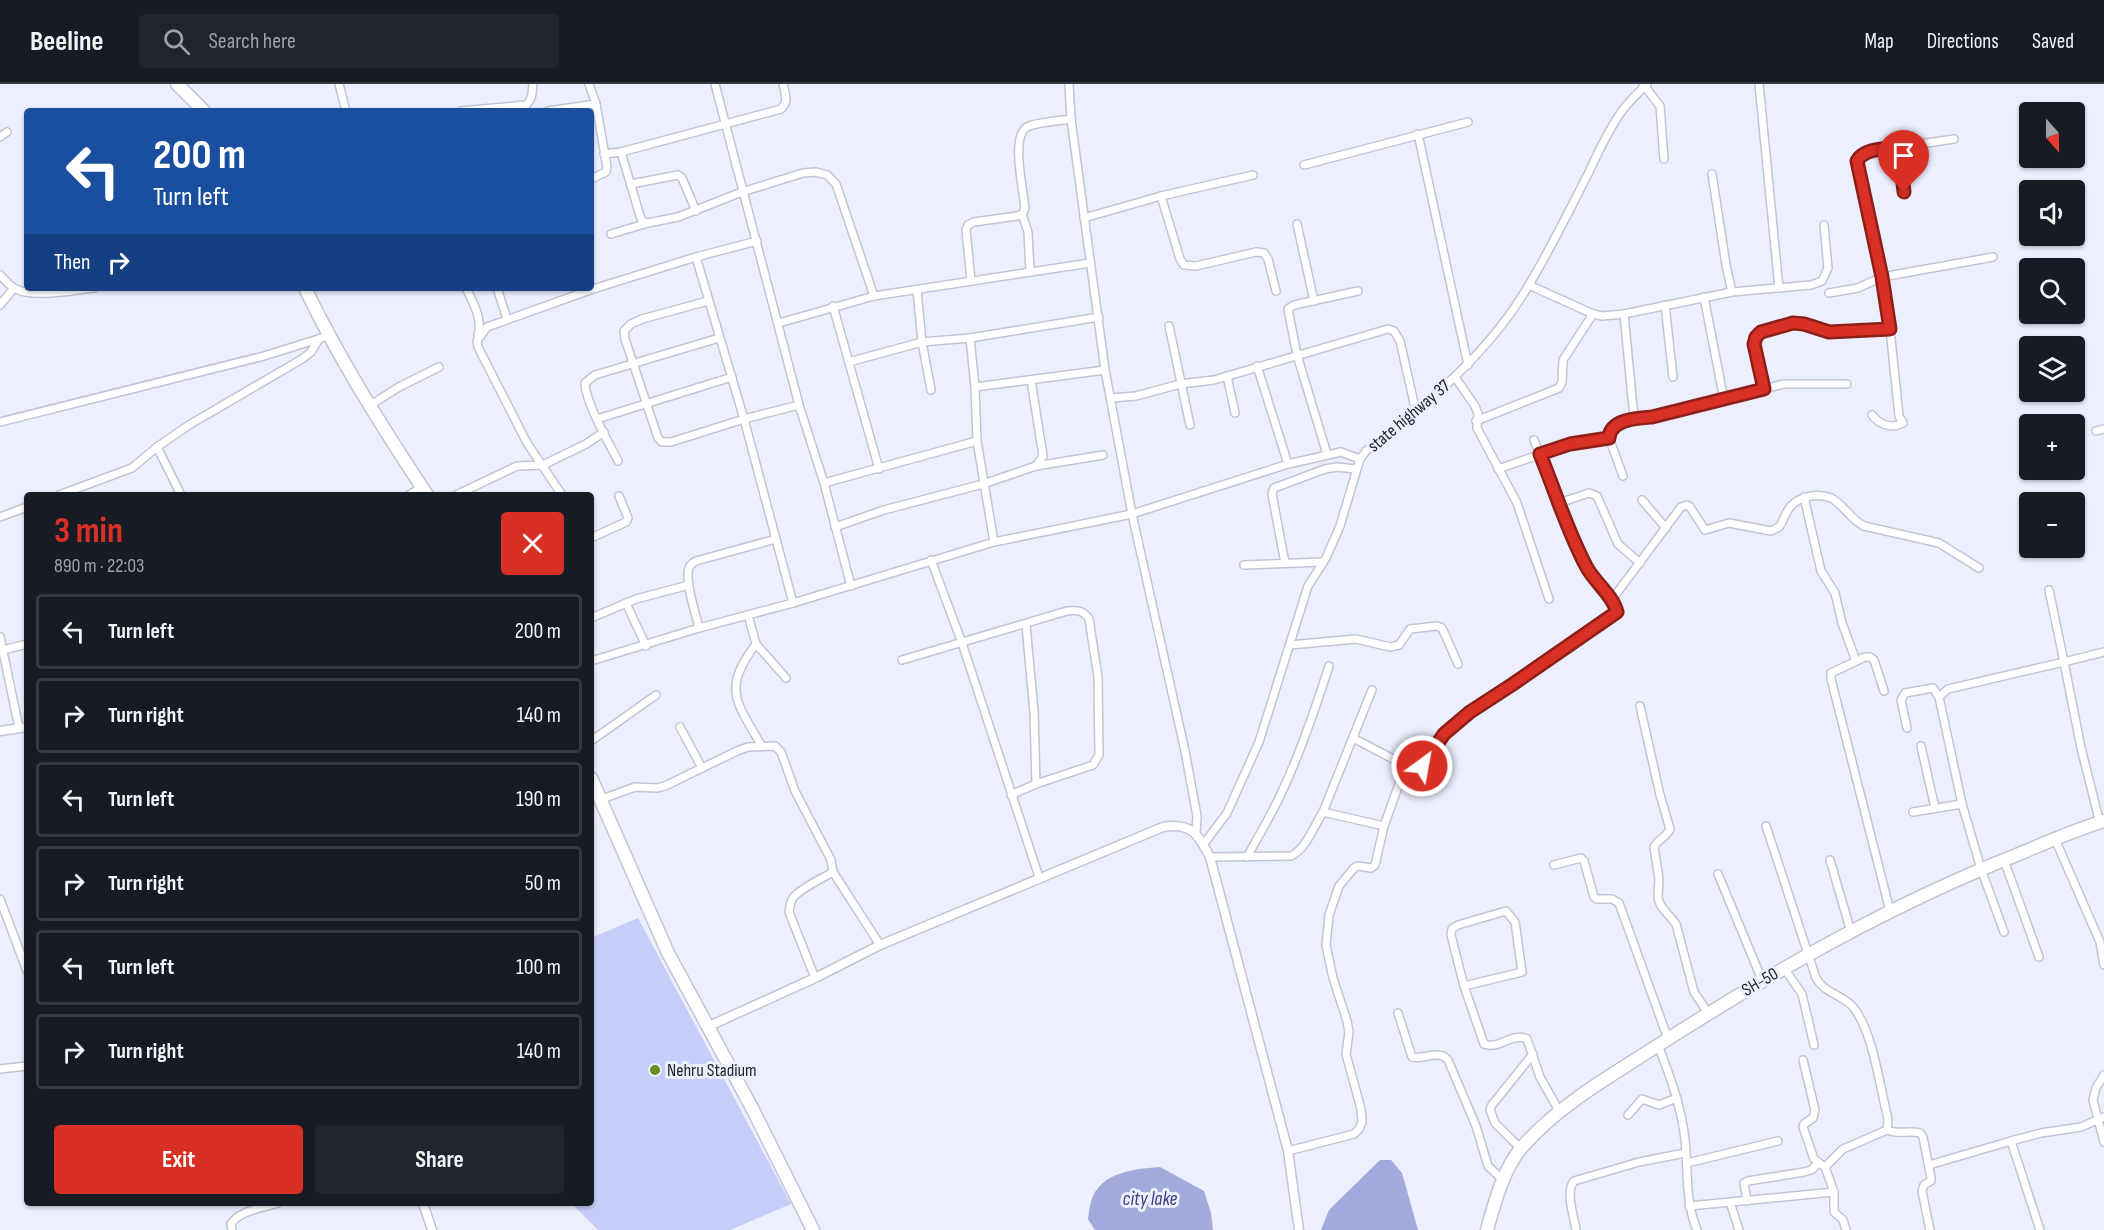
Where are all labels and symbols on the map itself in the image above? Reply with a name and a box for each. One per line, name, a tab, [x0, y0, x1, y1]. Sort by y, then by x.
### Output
north arrow	[2019, 102, 2085, 168]
pin	[1878, 130, 1929, 192]
street label: state highway 37	[1363, 375, 1455, 457]
position arrow	[1390, 734, 1454, 798]
street label: SH-50	[1738, 963, 1782, 1001]
place label: Nehru Stadium	[667, 1060, 757, 1081]
marker: Nehru Stadium	[648, 1063, 662, 1077]
water label: city lake	[1123, 1187, 1178, 1211]

